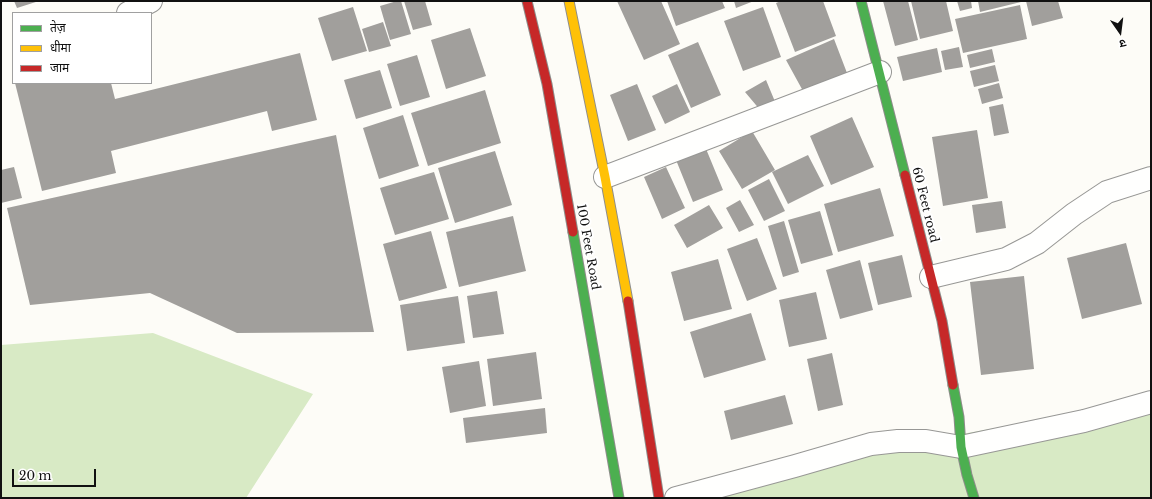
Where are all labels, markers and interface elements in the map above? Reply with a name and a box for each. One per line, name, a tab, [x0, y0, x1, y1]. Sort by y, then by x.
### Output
legend	[12, 12, 152, 84]
north arrow	[1100, 12, 1140, 52]
text: तेज़	[50, 20, 66, 35]
text: उ	[1118, 36, 1128, 51]
text: धीमा	[50, 40, 71, 55]
text: जाम	[50, 60, 69, 75]
street label: 60 Feet road	[909, 166, 941, 244]
street label: 100 Feet Road	[573, 203, 603, 291]
scale bar	[14, 461, 98, 487]
text: 20 m	[19, 468, 51, 483]

